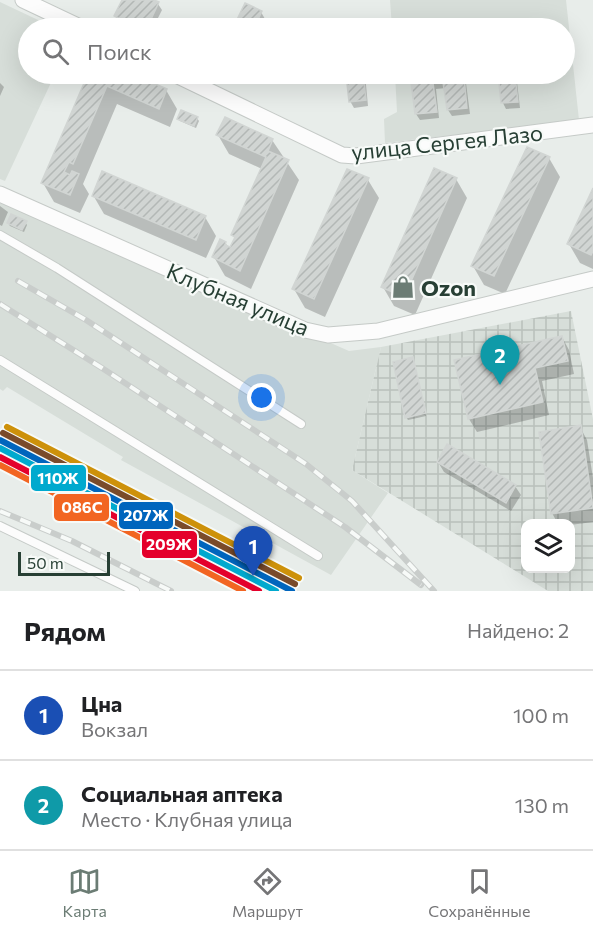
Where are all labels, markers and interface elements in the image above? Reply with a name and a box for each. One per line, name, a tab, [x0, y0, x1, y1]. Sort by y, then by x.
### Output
search box	[18, 18, 575, 84]
icon: search	[39, 35, 72, 68]
text: Поиск	[87, 38, 152, 65]
street label: улица Сергея Лазо	[350, 119, 544, 165]
street label: Клубная улица	[163, 257, 313, 341]
shop icon: Ozon	[390, 274, 416, 300]
place label: Ozon	[421, 274, 476, 301]
pin: 2	[480, 336, 520, 385]
your location	[247, 383, 276, 412]
line badge: 110Ж	[30, 464, 87, 492]
text: 110Ж	[37, 468, 79, 487]
line badge: 086С	[53, 493, 110, 522]
text: 086С	[61, 497, 103, 516]
line badge: 207Ж	[118, 501, 174, 530]
text: 207Ж	[123, 505, 169, 524]
map controls	[521, 519, 575, 573]
button: layers	[521, 519, 575, 573]
pin: 1	[234, 526, 272, 576]
line badge: 209Ж	[141, 530, 198, 559]
text: 209Ж	[146, 534, 192, 553]
scale bar	[18, 549, 110, 576]
text: 50 m	[27, 553, 64, 572]
text: Рядом	[24, 615, 106, 646]
text: Найдено: 2	[467, 618, 569, 642]
text: Цна	[81, 690, 122, 717]
text: 1	[39, 703, 48, 727]
text: 100 m	[513, 703, 569, 727]
text: Вокзал	[81, 717, 148, 741]
text: Социальная аптека	[81, 780, 283, 807]
text: 2	[38, 793, 49, 817]
text: 130 m	[515, 793, 569, 817]
text: Место · Клубная улица	[81, 807, 292, 831]
tab: Карта	[63, 865, 107, 920]
tab: Маршрут	[232, 865, 303, 920]
tab: Сохранённые	[428, 865, 530, 920]

